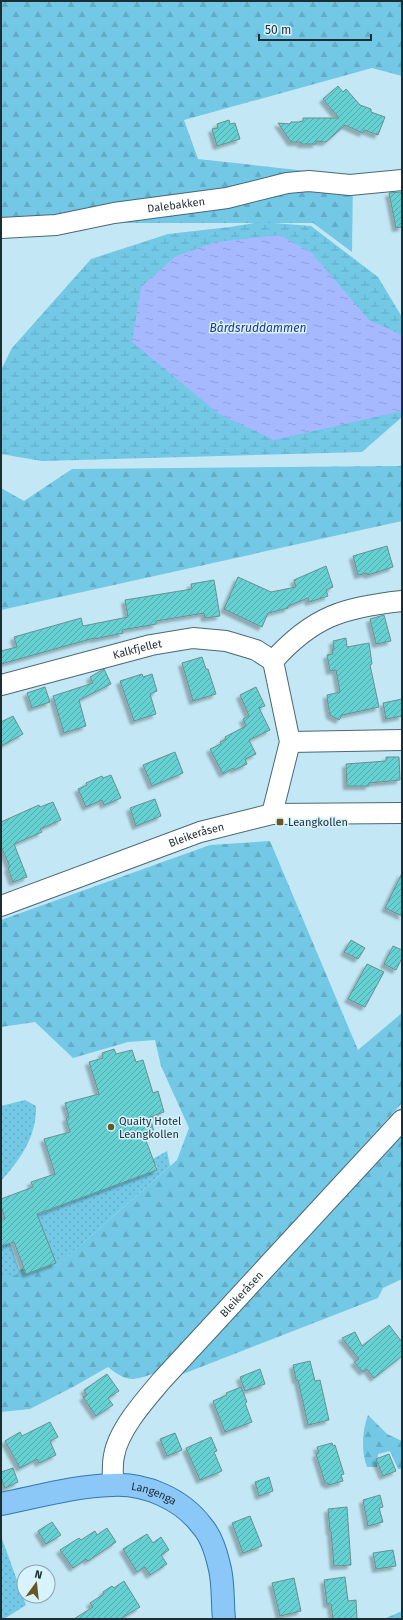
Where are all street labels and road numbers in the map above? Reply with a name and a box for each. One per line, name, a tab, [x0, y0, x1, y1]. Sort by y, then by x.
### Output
street label: Dalebakken	[146, 194, 206, 215]
street label: Kalkfjellet	[111, 637, 163, 661]
street label: Bleikeråsen	[167, 820, 225, 850]
street label: Bleikeråsen	[217, 1268, 266, 1320]
street label: Langenga	[130, 1479, 179, 1508]

